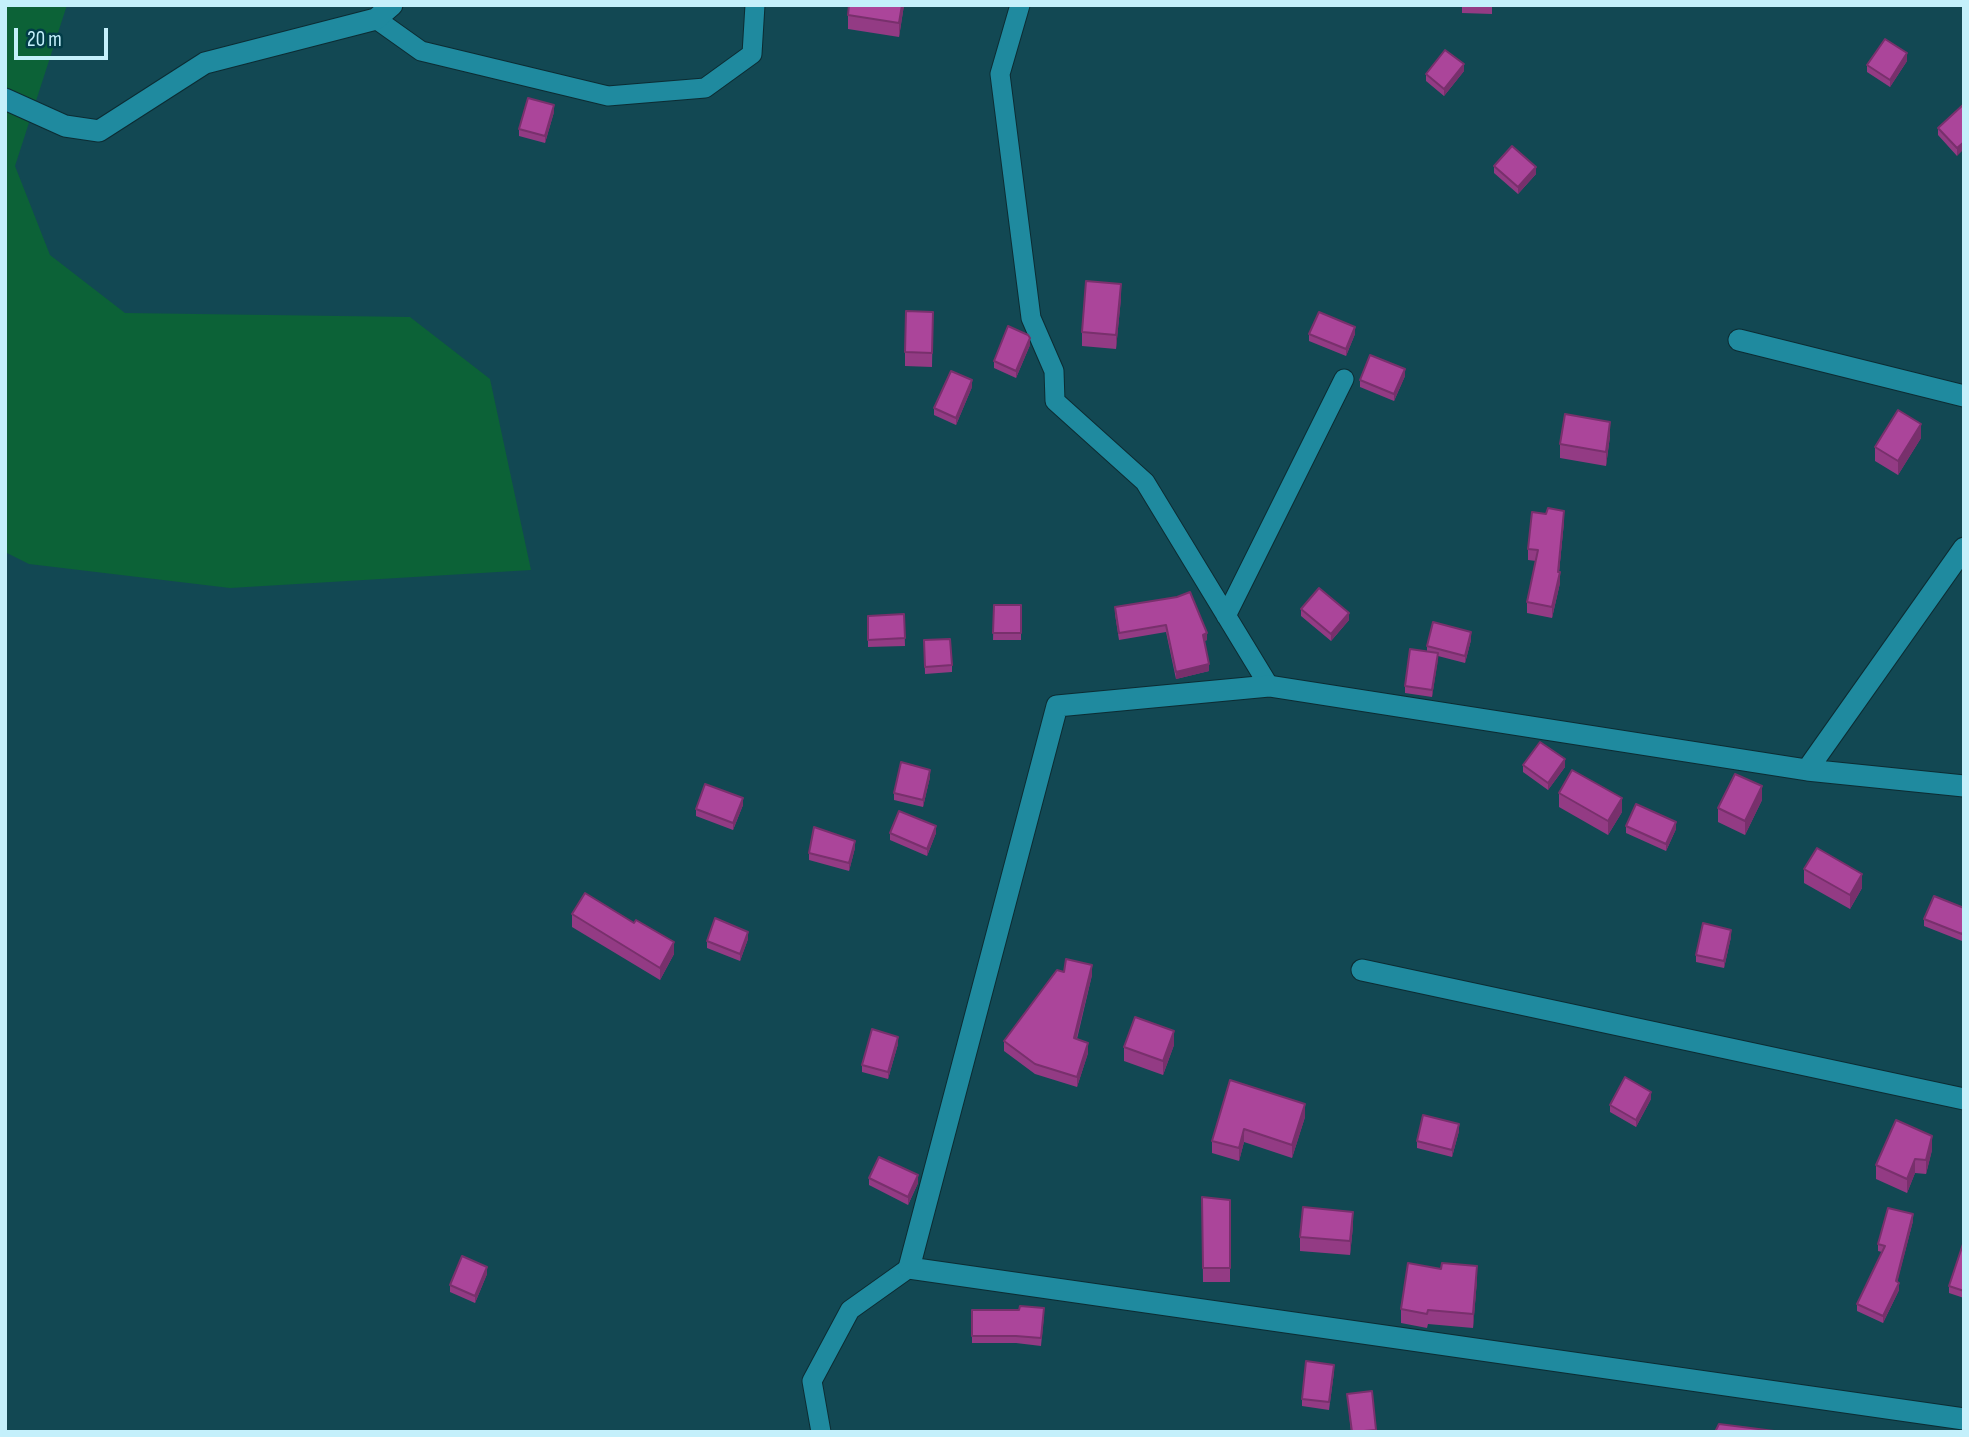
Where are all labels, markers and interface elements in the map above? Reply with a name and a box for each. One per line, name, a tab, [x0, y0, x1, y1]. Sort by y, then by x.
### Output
scale bar	[18, 14, 112, 58]
text: 20 m	[27, 27, 62, 52]

